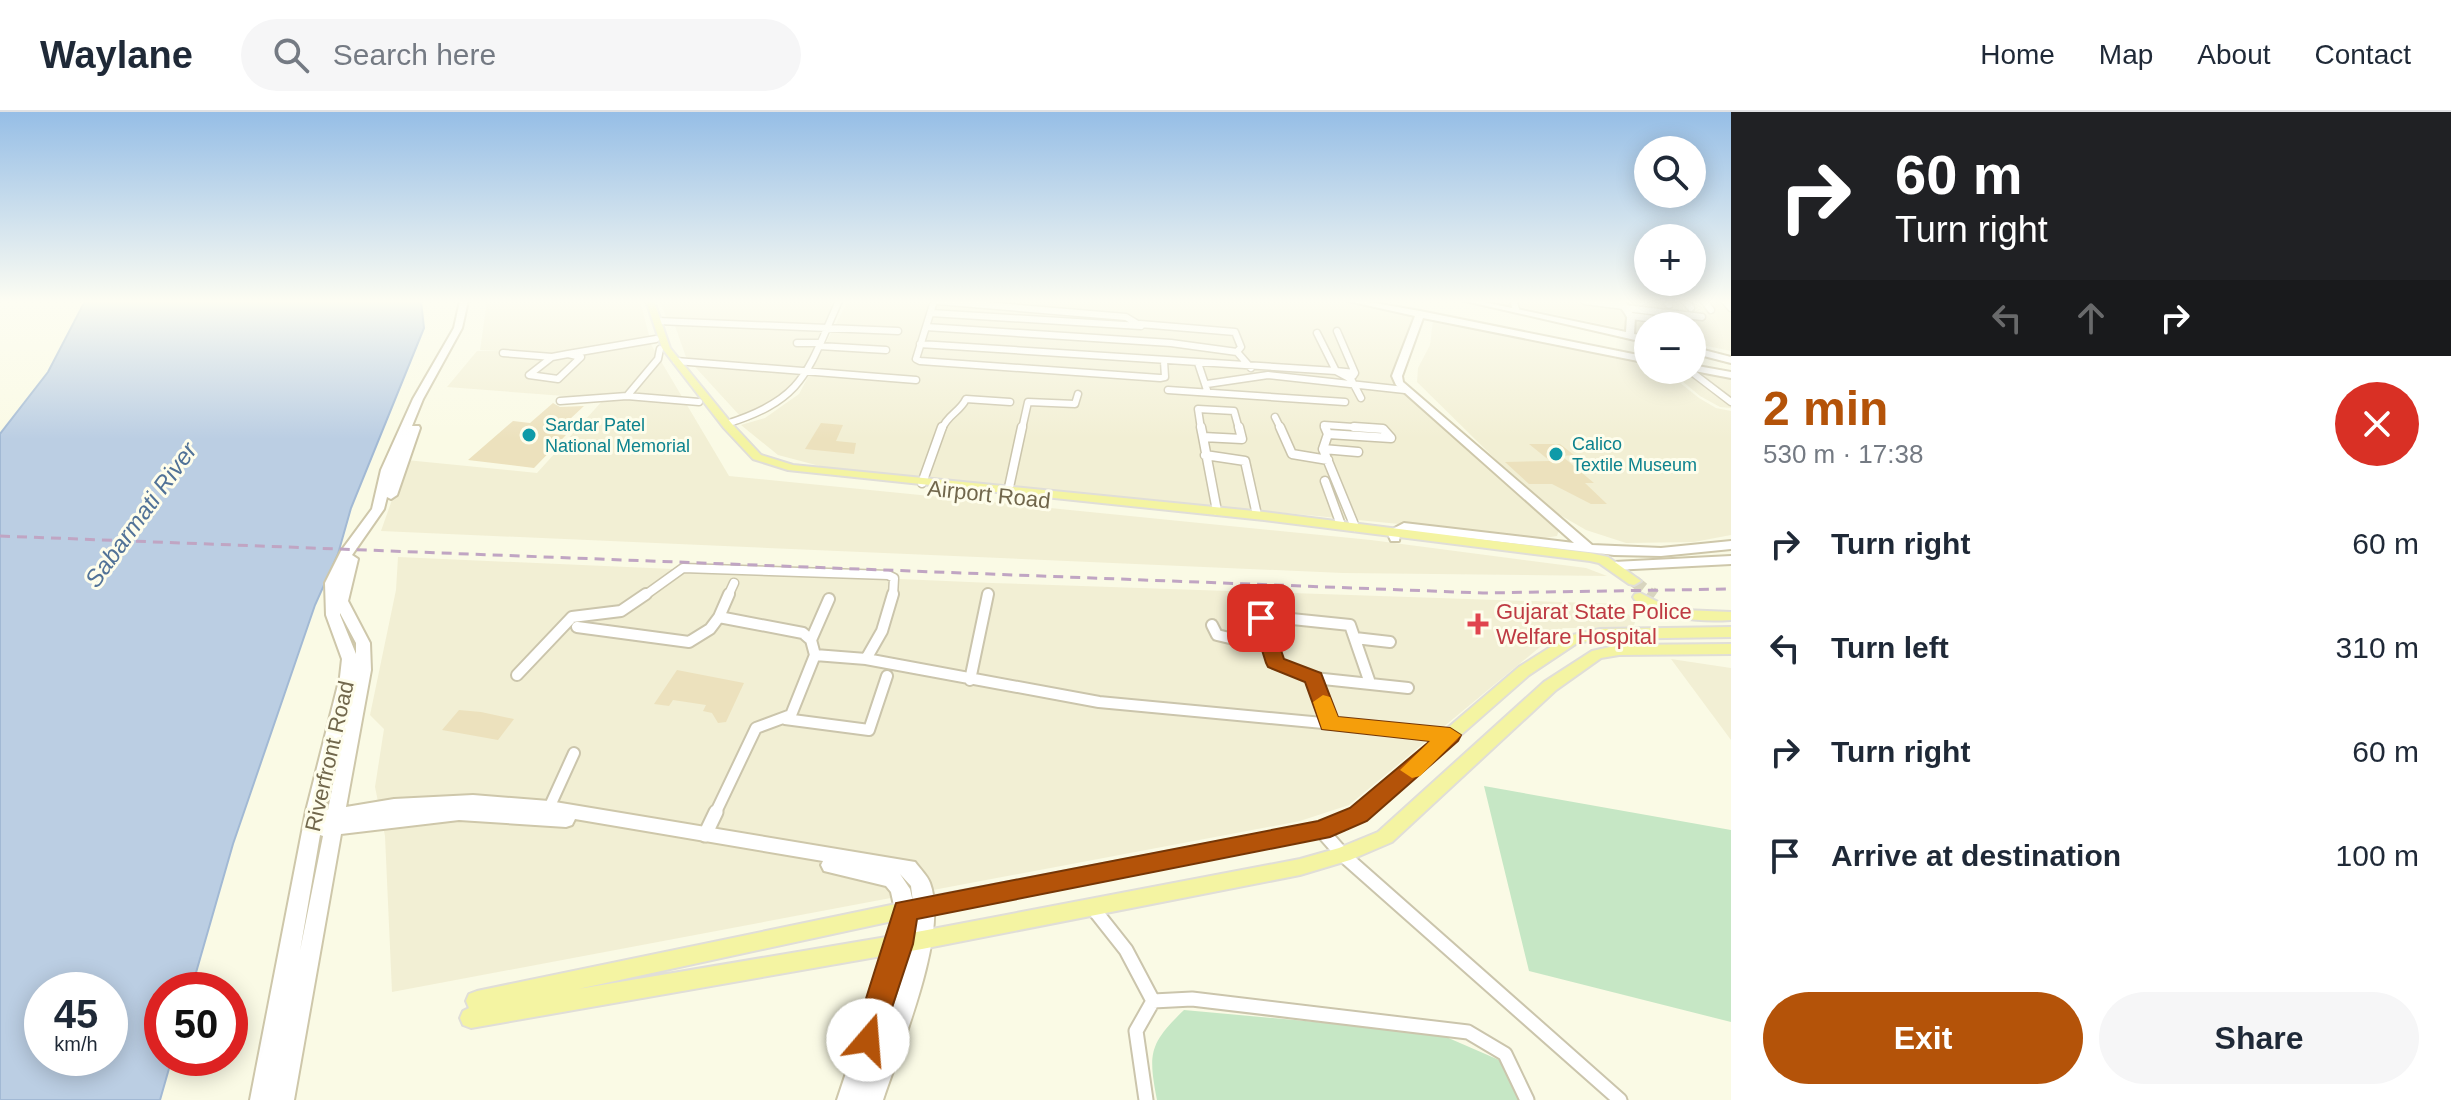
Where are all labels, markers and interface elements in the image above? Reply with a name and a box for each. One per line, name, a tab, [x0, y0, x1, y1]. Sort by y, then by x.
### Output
search box	[241, 19, 801, 91]
icon: search	[269, 33, 313, 77]
text: Waylane	[40, 34, 193, 76]
text: Search here	[333, 38, 496, 71]
text: Home	[1980, 39, 2055, 70]
text: Map	[2099, 39, 2153, 70]
text: About	[2197, 39, 2271, 70]
text: Contact	[2315, 39, 2411, 70]
map controls	[1634, 136, 1706, 384]
button: search	[1634, 136, 1706, 208]
text: 60 m	[1895, 143, 2023, 206]
icon: right	[1763, 144, 1867, 248]
text: Turn right	[1895, 209, 2048, 250]
button: +	[1634, 224, 1706, 296]
icon: left	[1985, 296, 2029, 340]
icon: ahead	[2069, 296, 2113, 340]
icon: right	[2153, 296, 2197, 340]
button: −	[1634, 312, 1706, 384]
text: 2 min	[1763, 382, 1888, 435]
button: close	[2335, 382, 2419, 466]
place label: Sardar Patel National Memorial	[545, 415, 690, 456]
marker: Sardar Patel National Memorial	[520, 426, 538, 444]
place label: Calico Textile Museum	[1572, 434, 1697, 475]
water label: Sabarmati River	[79, 436, 203, 592]
text: 530 m · 17:38	[1763, 439, 1923, 469]
marker: Calico Textile Museum	[1547, 445, 1565, 463]
street label: Airport Road	[926, 476, 1052, 513]
icon: right	[1763, 522, 1807, 566]
text: Turn right	[1831, 527, 1970, 560]
text: 60 m	[2352, 527, 2419, 560]
pin	[1227, 584, 1295, 652]
icon: arrive	[1239, 596, 1283, 640]
place label: Gujarat State Police Welfare Hospital	[1496, 599, 1692, 649]
marker: Gujarat State Police Welfare Hospital	[1467, 613, 1489, 635]
icon: left	[1763, 626, 1807, 670]
text: Turn left	[1831, 631, 1949, 664]
text: 310 m	[2336, 631, 2419, 664]
street label: Riverfront Road	[300, 678, 359, 834]
icon: right	[1763, 730, 1807, 774]
text: Turn right	[1831, 735, 1970, 768]
text: 60 m	[2352, 735, 2419, 768]
icon: arrive	[1763, 834, 1807, 878]
text: Arrive at destination	[1831, 839, 2121, 872]
text: 100 m	[2336, 839, 2419, 872]
speed limit sign: 50	[144, 972, 248, 1076]
text: 45	[54, 992, 98, 1036]
button: Exit	[1763, 992, 2083, 1084]
button: Share	[2099, 992, 2419, 1084]
position arrow	[826, 998, 910, 1082]
text: km/h	[54, 1033, 98, 1055]

